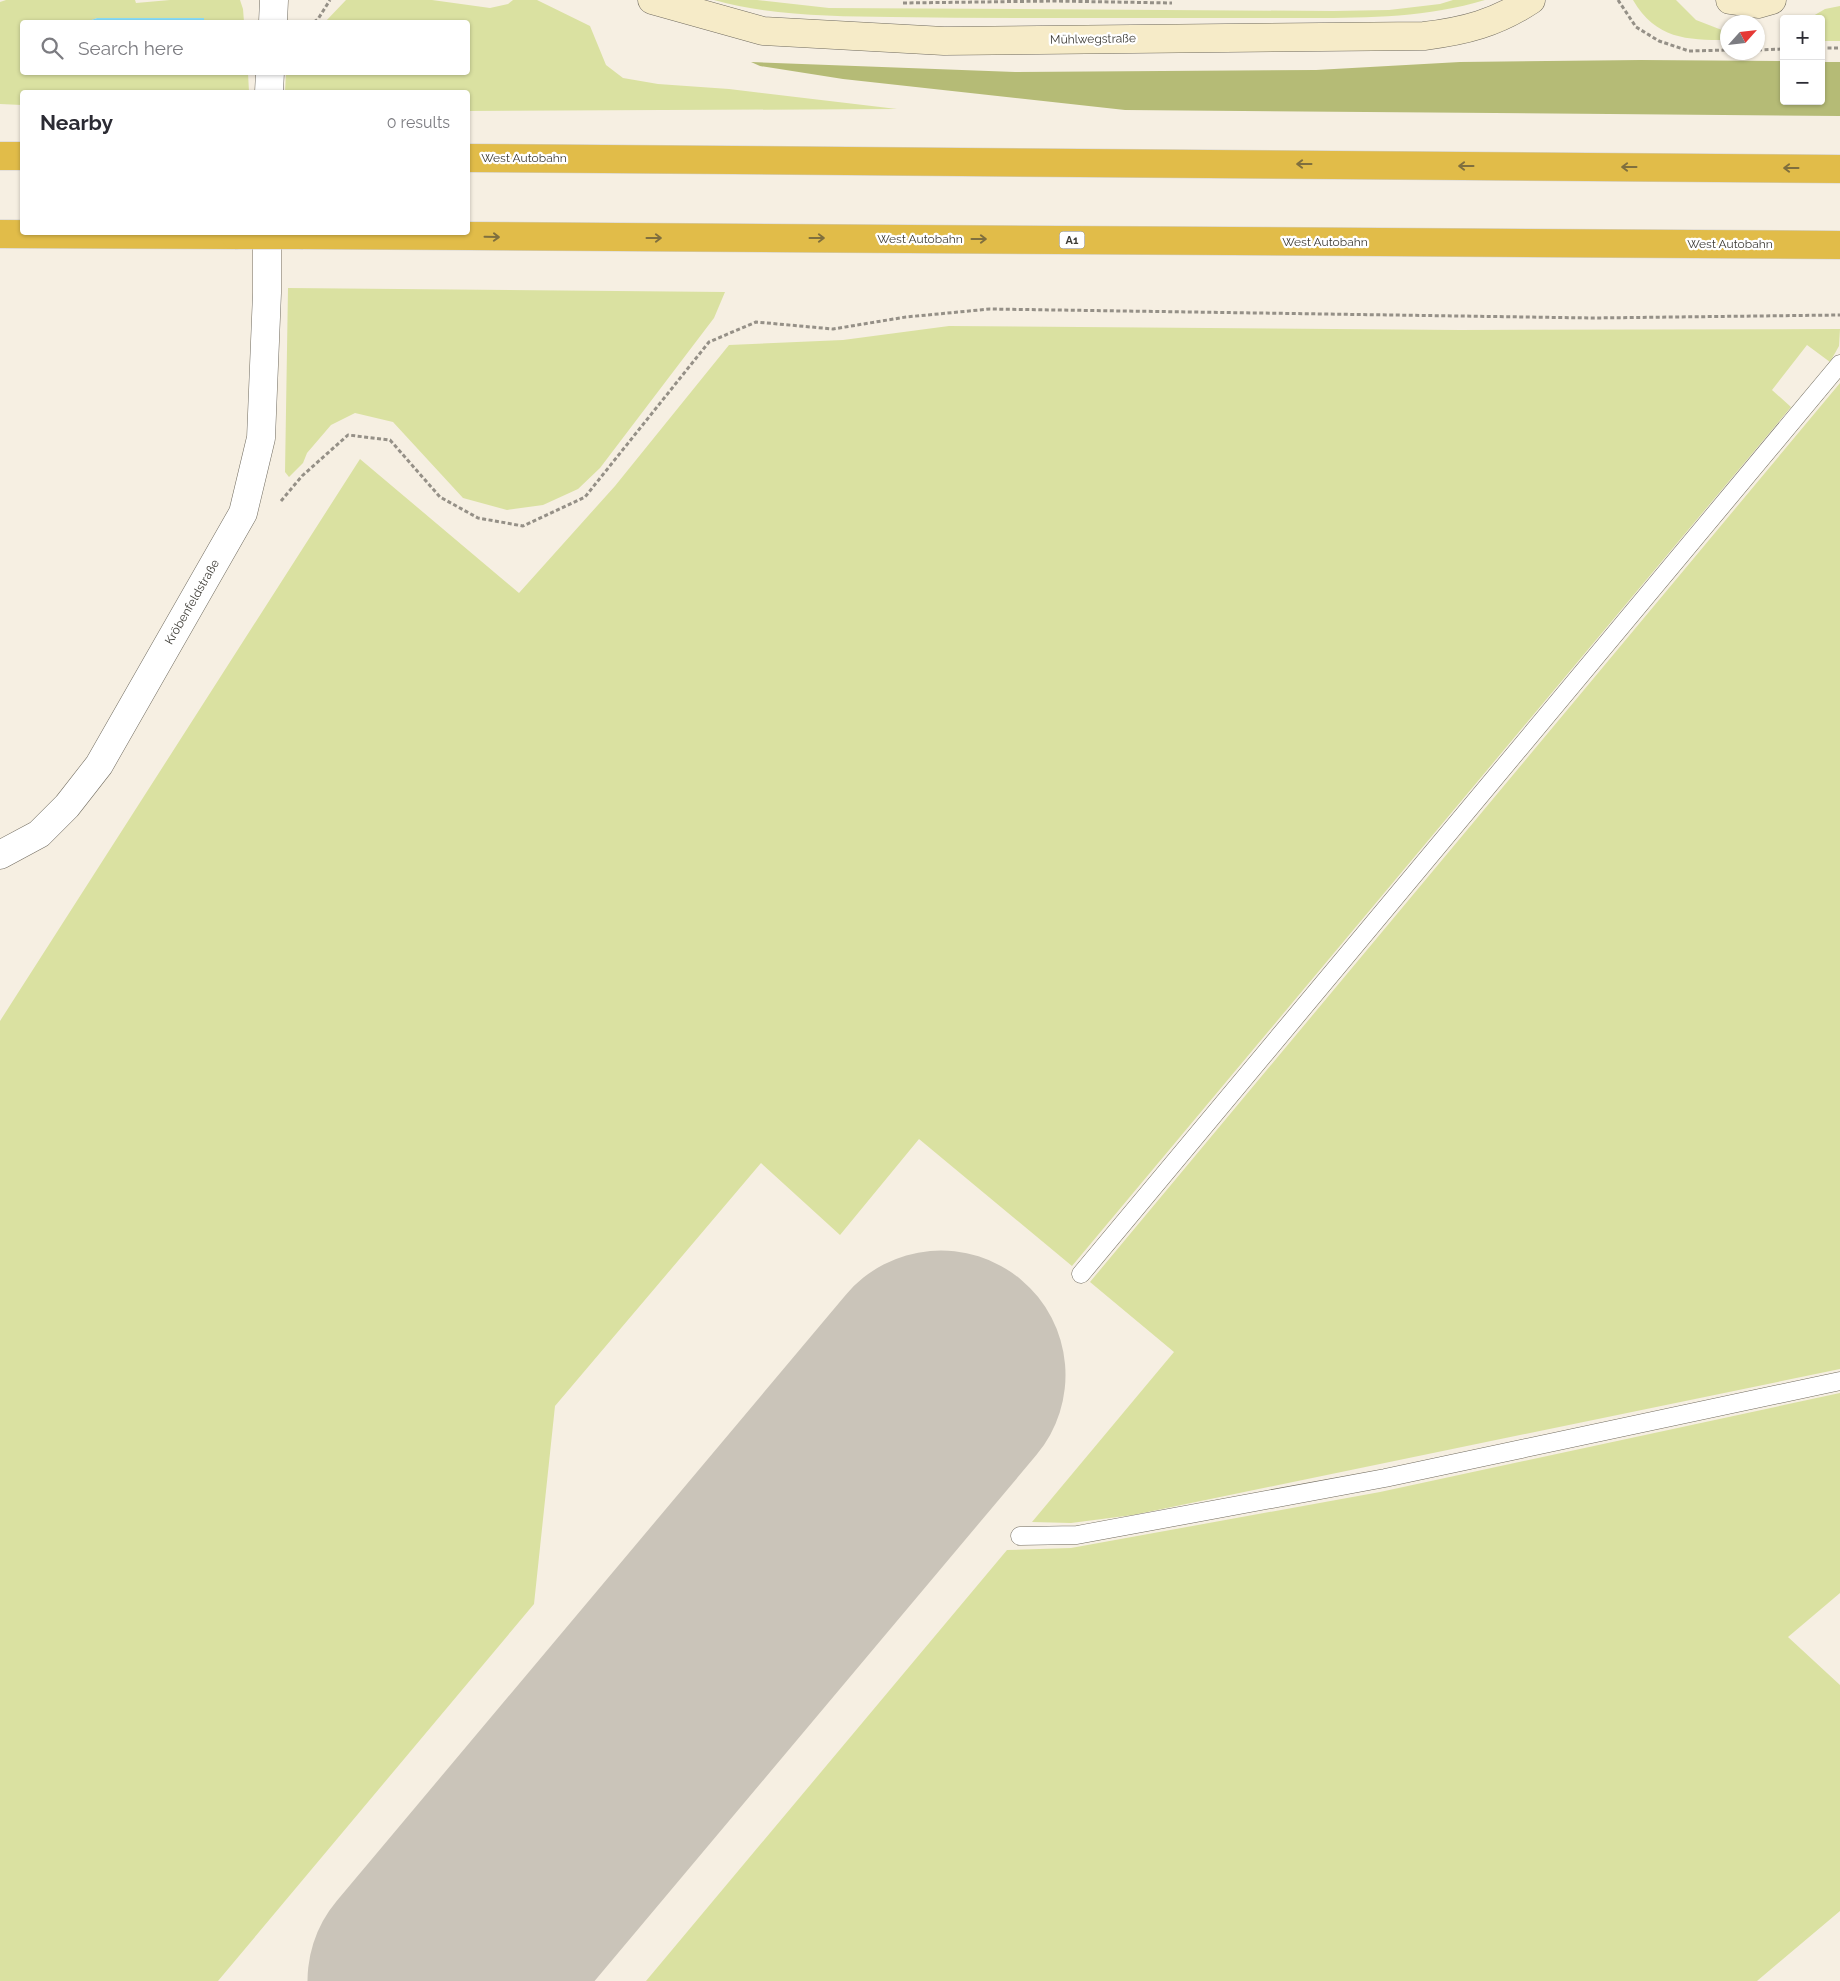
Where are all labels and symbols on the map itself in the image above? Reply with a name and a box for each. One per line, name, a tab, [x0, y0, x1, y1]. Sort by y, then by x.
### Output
north arrow	[1720, 15, 1765, 60]
street label: Mühlwegstraße	[1050, 31, 1136, 47]
street label: West Autobahn	[481, 151, 567, 165]
one-way arrow	[1296, 159, 1312, 169]
one-way arrow	[1459, 161, 1475, 171]
one-way arrow	[1621, 162, 1638, 172]
one-way arrow	[1784, 163, 1800, 173]
one-way arrow	[484, 232, 500, 242]
street label: West Autobahn	[877, 232, 963, 246]
road number: A1	[1060, 232, 1084, 248]
one-way arrow	[646, 233, 662, 243]
one-way arrow	[808, 233, 825, 243]
one-way arrow	[971, 234, 987, 244]
street label: West Autobahn	[1282, 235, 1368, 249]
street label: West Autobahn	[1687, 237, 1773, 251]
street label: Kröbenfeldstraße	[162, 557, 222, 647]

